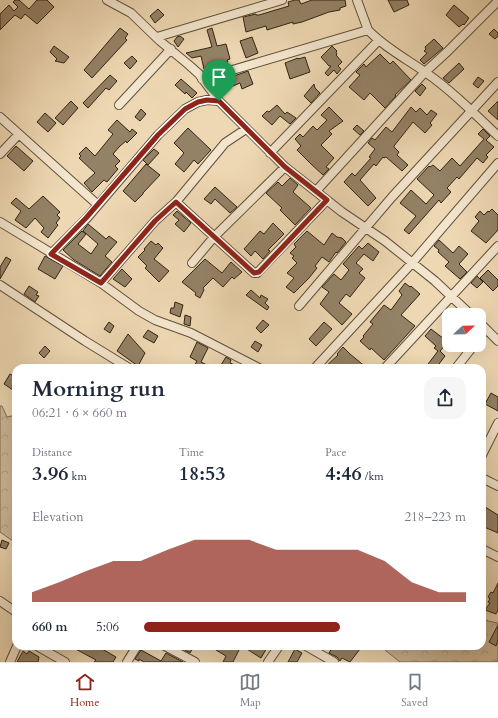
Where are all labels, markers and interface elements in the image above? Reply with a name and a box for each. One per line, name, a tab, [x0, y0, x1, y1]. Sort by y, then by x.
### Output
pin	[202, 60, 236, 101]
icon: arrive	[208, 66, 230, 88]
north arrow	[442, 308, 486, 352]
map controls	[442, 308, 486, 352]
text: Morning run	[32, 374, 165, 404]
button: share	[424, 377, 466, 419]
text: 06:21 · 6 × 660 m	[32, 404, 127, 422]
text: Distance	[32, 445, 72, 460]
text: Time	[179, 445, 204, 460]
text: Pace	[325, 445, 347, 460]
text: 3.96	[32, 460, 69, 487]
text: 18:53	[179, 460, 225, 487]
text: 4:46	[325, 460, 362, 487]
text: km	[69, 469, 87, 484]
text: /km	[362, 469, 384, 484]
text: Elevation	[32, 508, 84, 526]
text: 218–223 m	[404, 508, 466, 526]
text: 660 m	[32, 618, 67, 636]
text: 5:06	[96, 618, 119, 636]
tab: Home	[70, 671, 99, 710]
tab: Map	[239, 671, 261, 710]
tab: Saved	[401, 671, 428, 710]

